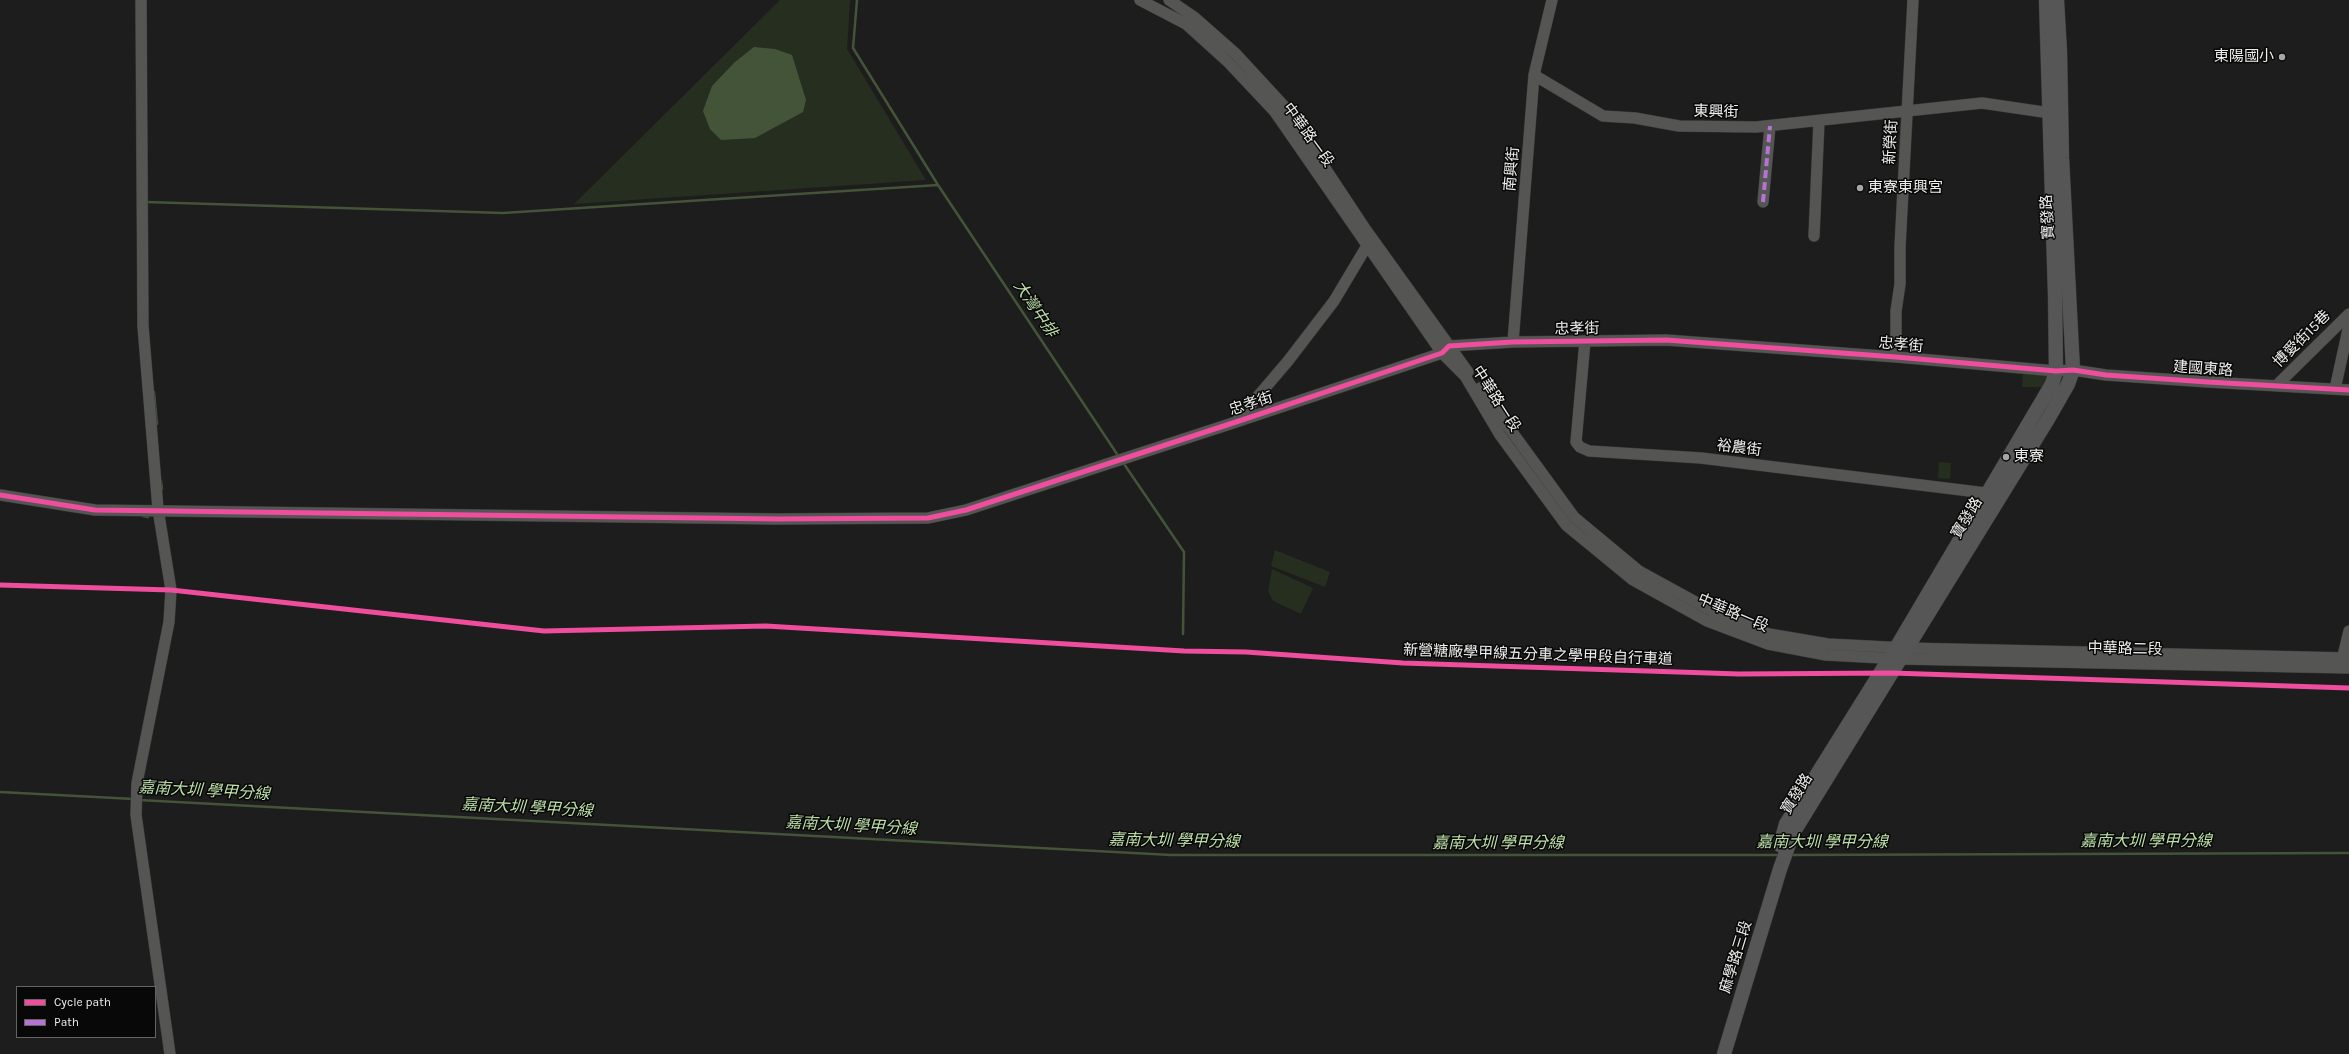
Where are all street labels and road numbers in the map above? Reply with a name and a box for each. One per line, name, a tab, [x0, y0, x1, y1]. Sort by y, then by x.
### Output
street label: 中華路一段	[1279, 99, 1337, 171]
street label: 東興街	[1693, 103, 1739, 121]
street label: 新榮街	[1881, 119, 1901, 165]
street label: 南興街	[1501, 146, 1523, 192]
street label: 寶發路	[2038, 194, 2058, 240]
street label: 博愛街15巷	[2270, 307, 2334, 371]
street label: 忠孝街	[1554, 320, 1600, 338]
street label: 忠孝街	[1878, 334, 1924, 356]
street label: 建國東路	[2172, 358, 2234, 380]
street label: 中華路一段	[1468, 363, 1524, 435]
street label: 忠孝街	[1227, 388, 1275, 420]
street label: 裕農街	[1716, 436, 1762, 460]
street label: 寶發路	[1948, 494, 1986, 542]
street label: 中華路一段	[1695, 590, 1771, 636]
street label: 中華路二段	[2087, 639, 2163, 659]
street label: 新營糖廠學甲線五分車之學甲段自行車道	[1403, 641, 1673, 669]
street label: 寶發路	[1777, 770, 1817, 818]
street label: 麻學路三段	[1716, 919, 1756, 995]

